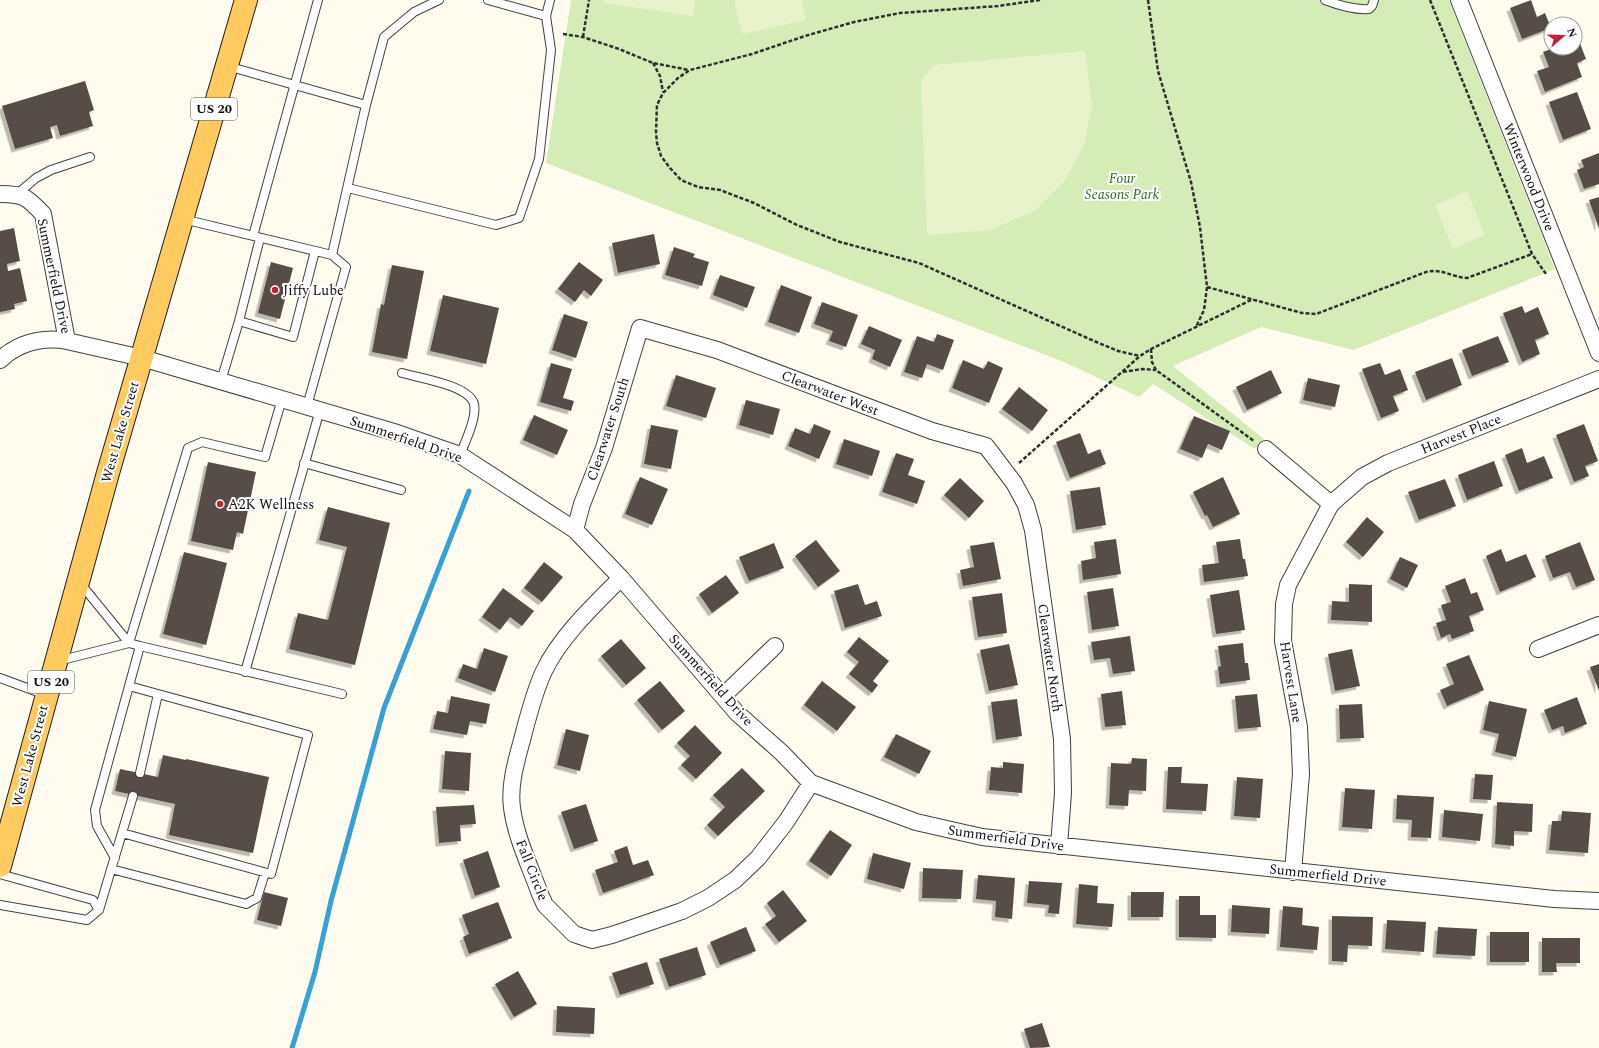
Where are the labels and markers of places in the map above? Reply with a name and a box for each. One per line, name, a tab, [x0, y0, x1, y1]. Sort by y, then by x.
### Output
place label: Jiffy Lube	[283, 280, 344, 301]
marker: Jiffy Lube	[270, 285, 280, 295]
place label: A2K Wellness	[228, 494, 314, 515]
marker: A2K Wellness	[215, 499, 225, 509]

